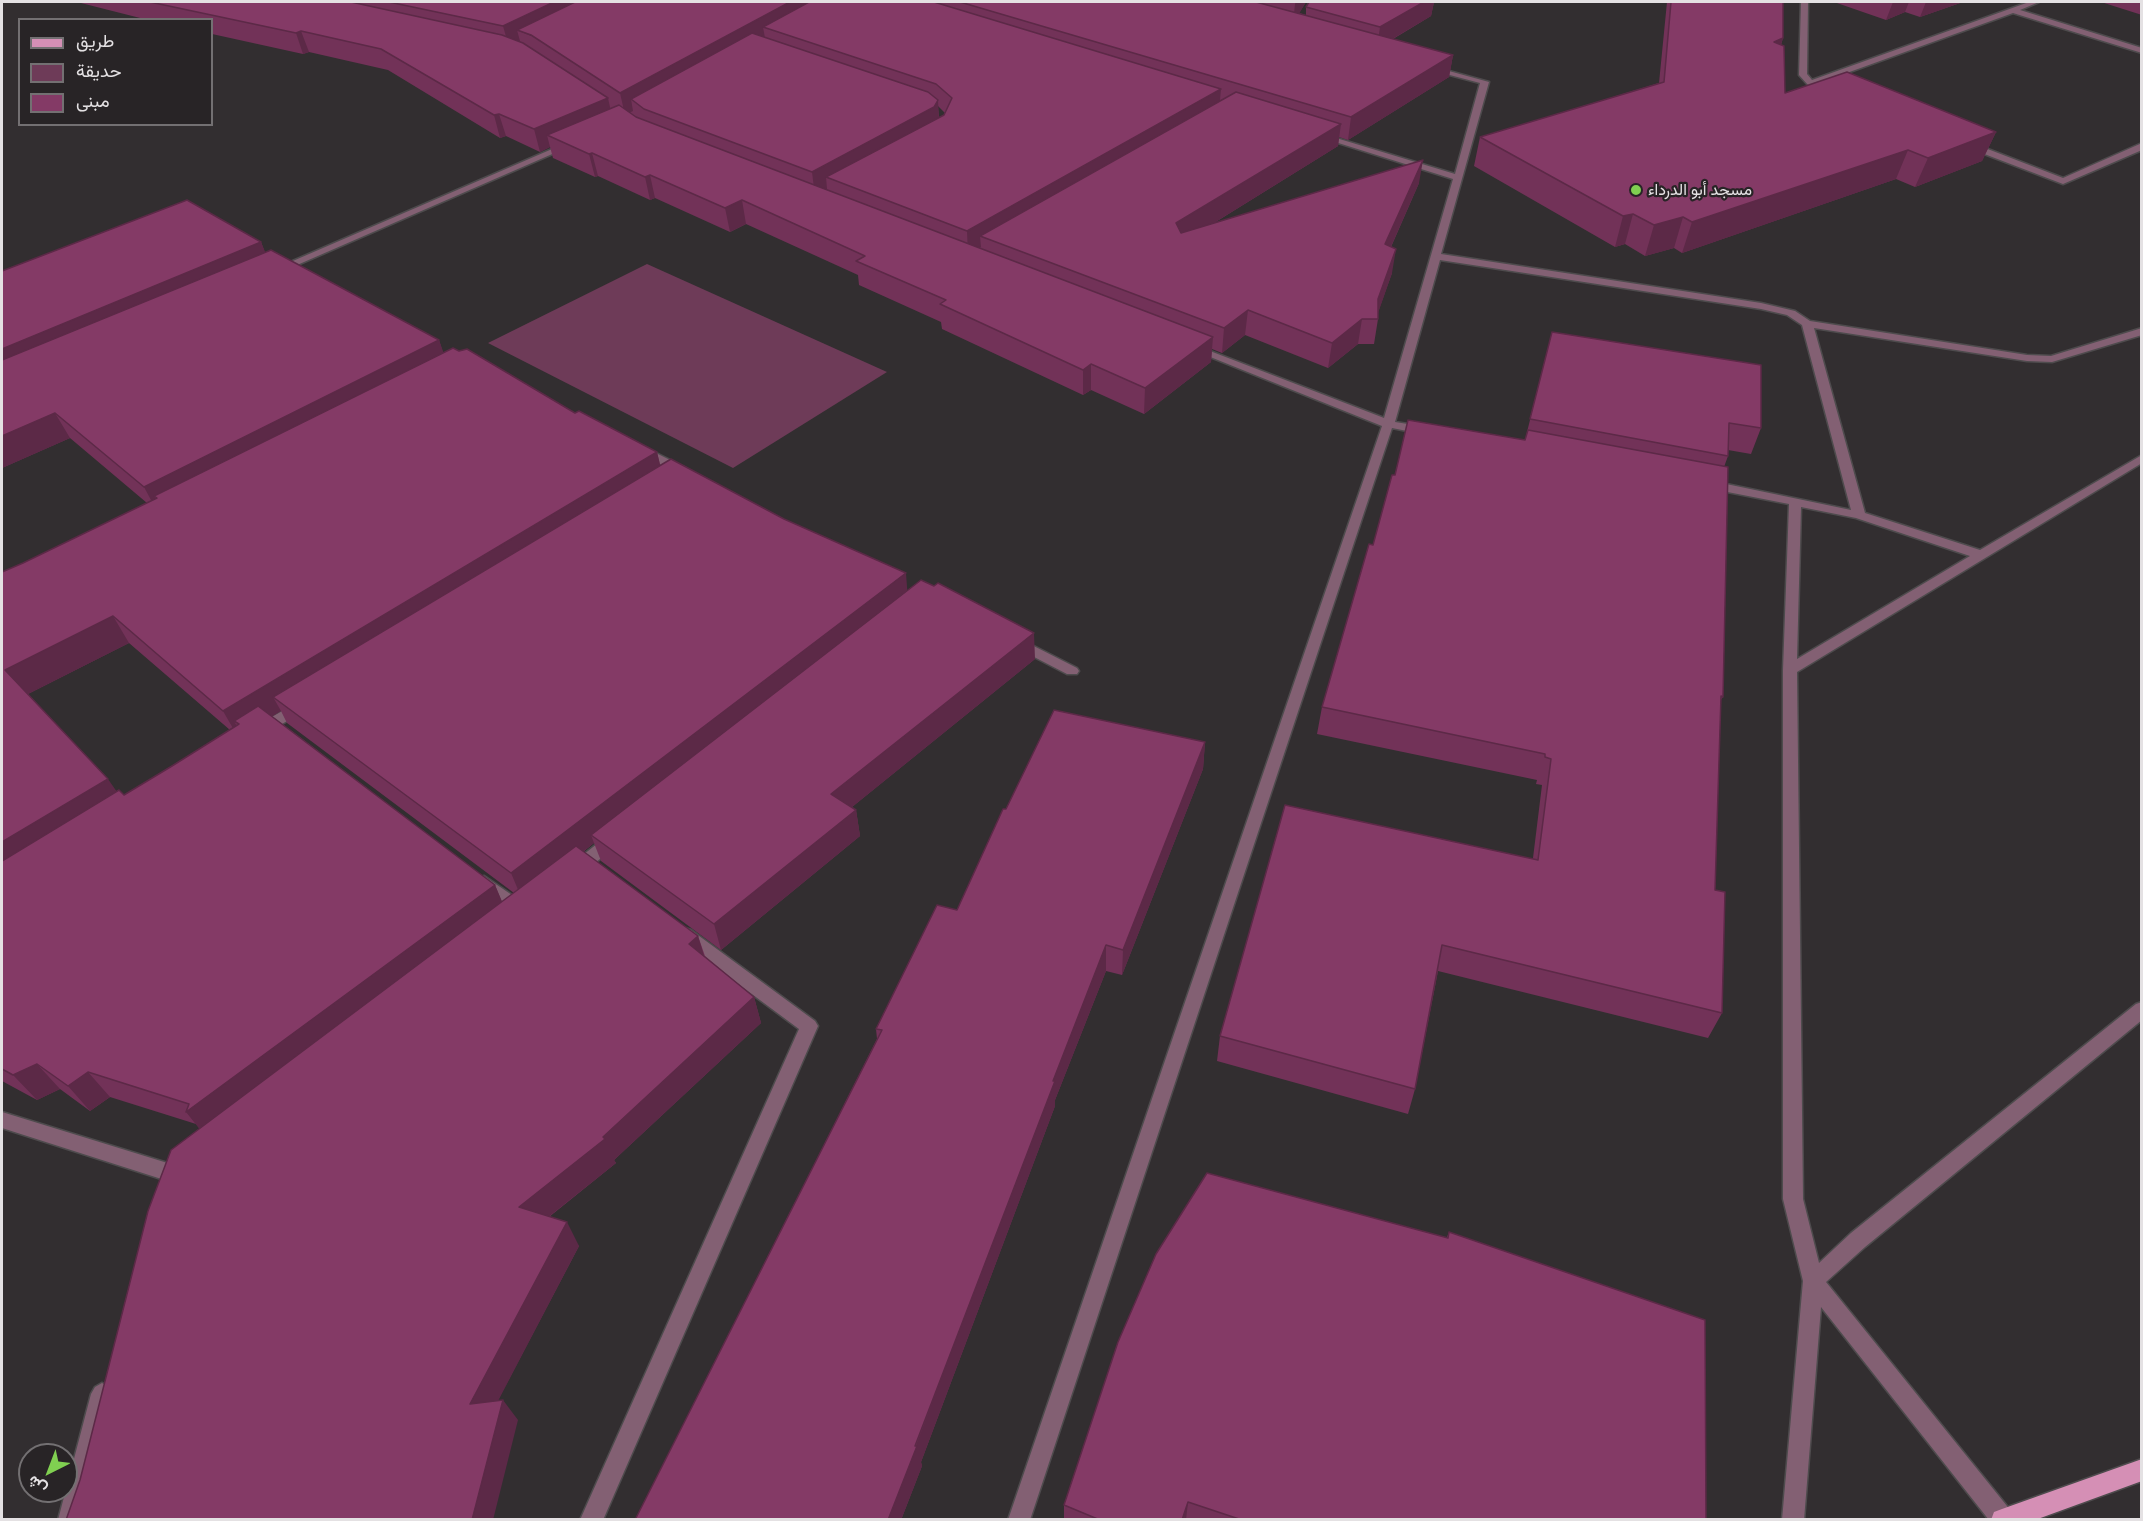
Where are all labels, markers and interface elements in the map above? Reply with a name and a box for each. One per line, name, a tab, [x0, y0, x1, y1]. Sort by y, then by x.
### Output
legend	[18, 18, 213, 126]
text: طريق	[76, 30, 114, 51]
text: حديقة	[76, 60, 122, 81]
text: مبنى	[76, 90, 110, 111]
place label: مسجد أبو الدرداء	[1648, 180, 1752, 200]
marker: مسجد أبو الدرداء	[1629, 183, 1643, 197]
north arrow	[18, 1443, 78, 1503]
text: ش	[23, 1472, 50, 1499]

